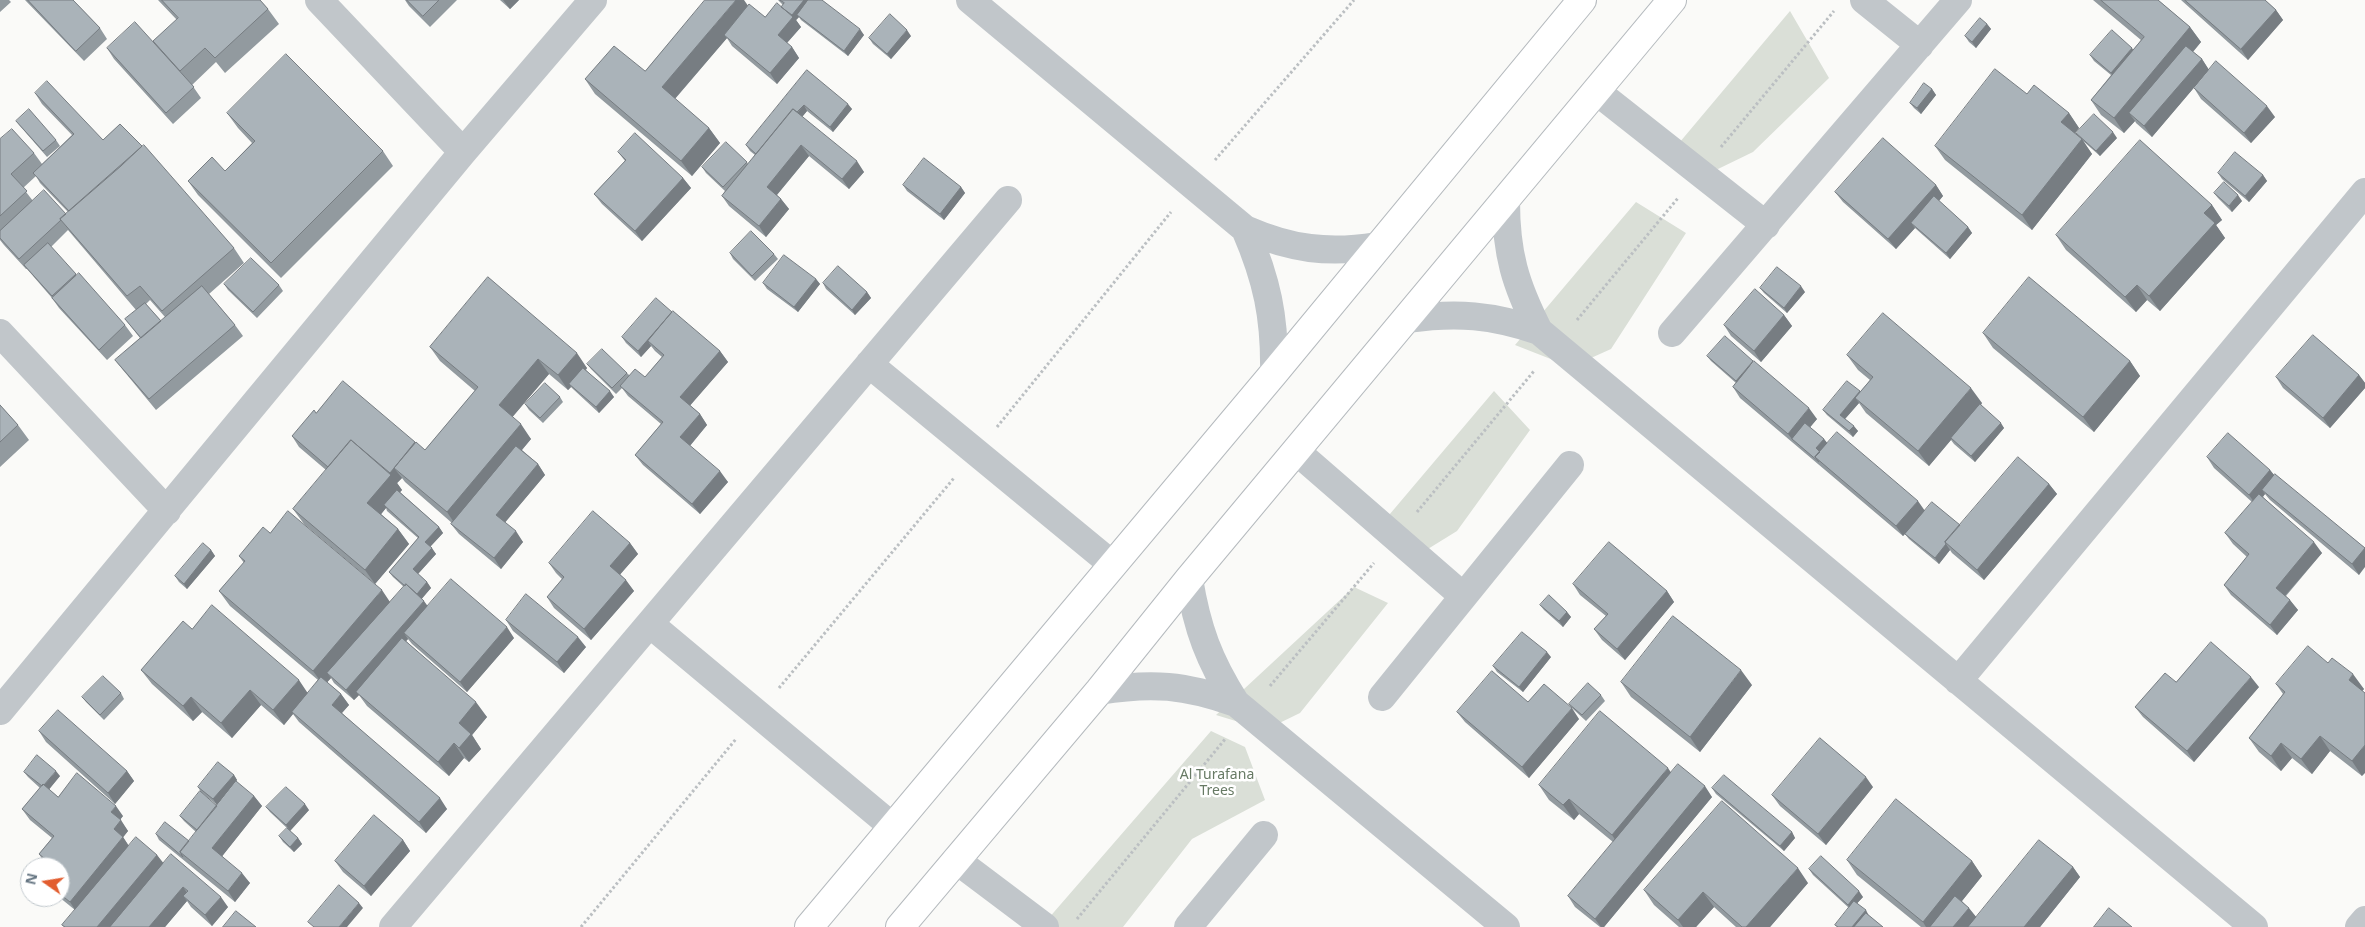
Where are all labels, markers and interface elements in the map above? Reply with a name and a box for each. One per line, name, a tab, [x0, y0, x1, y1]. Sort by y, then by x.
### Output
park label: Al Turafana Trees	[1180, 767, 1254, 800]
north arrow	[20, 857, 70, 907]
text: N	[20, 871, 41, 886]

